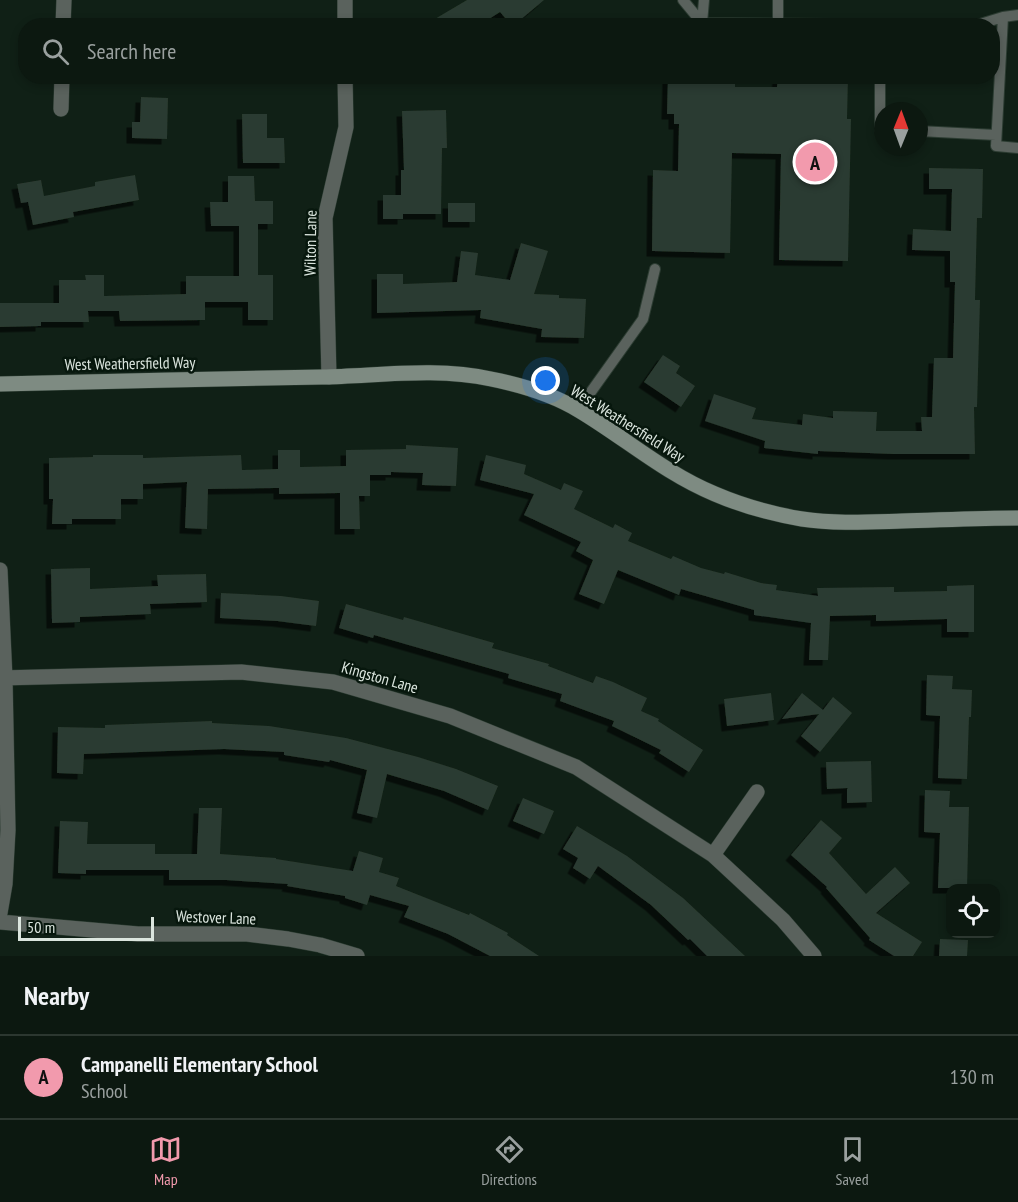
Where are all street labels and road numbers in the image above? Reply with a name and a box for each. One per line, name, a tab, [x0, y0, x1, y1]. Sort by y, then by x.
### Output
street label: Wilton Lane	[299, 210, 321, 276]
street label: West Weathersfield Way	[64, 352, 196, 374]
street label: West Weathersfield Way	[567, 380, 689, 466]
street label: Kingston Lane	[339, 657, 421, 697]
street label: Westover Lane	[176, 906, 256, 928]

